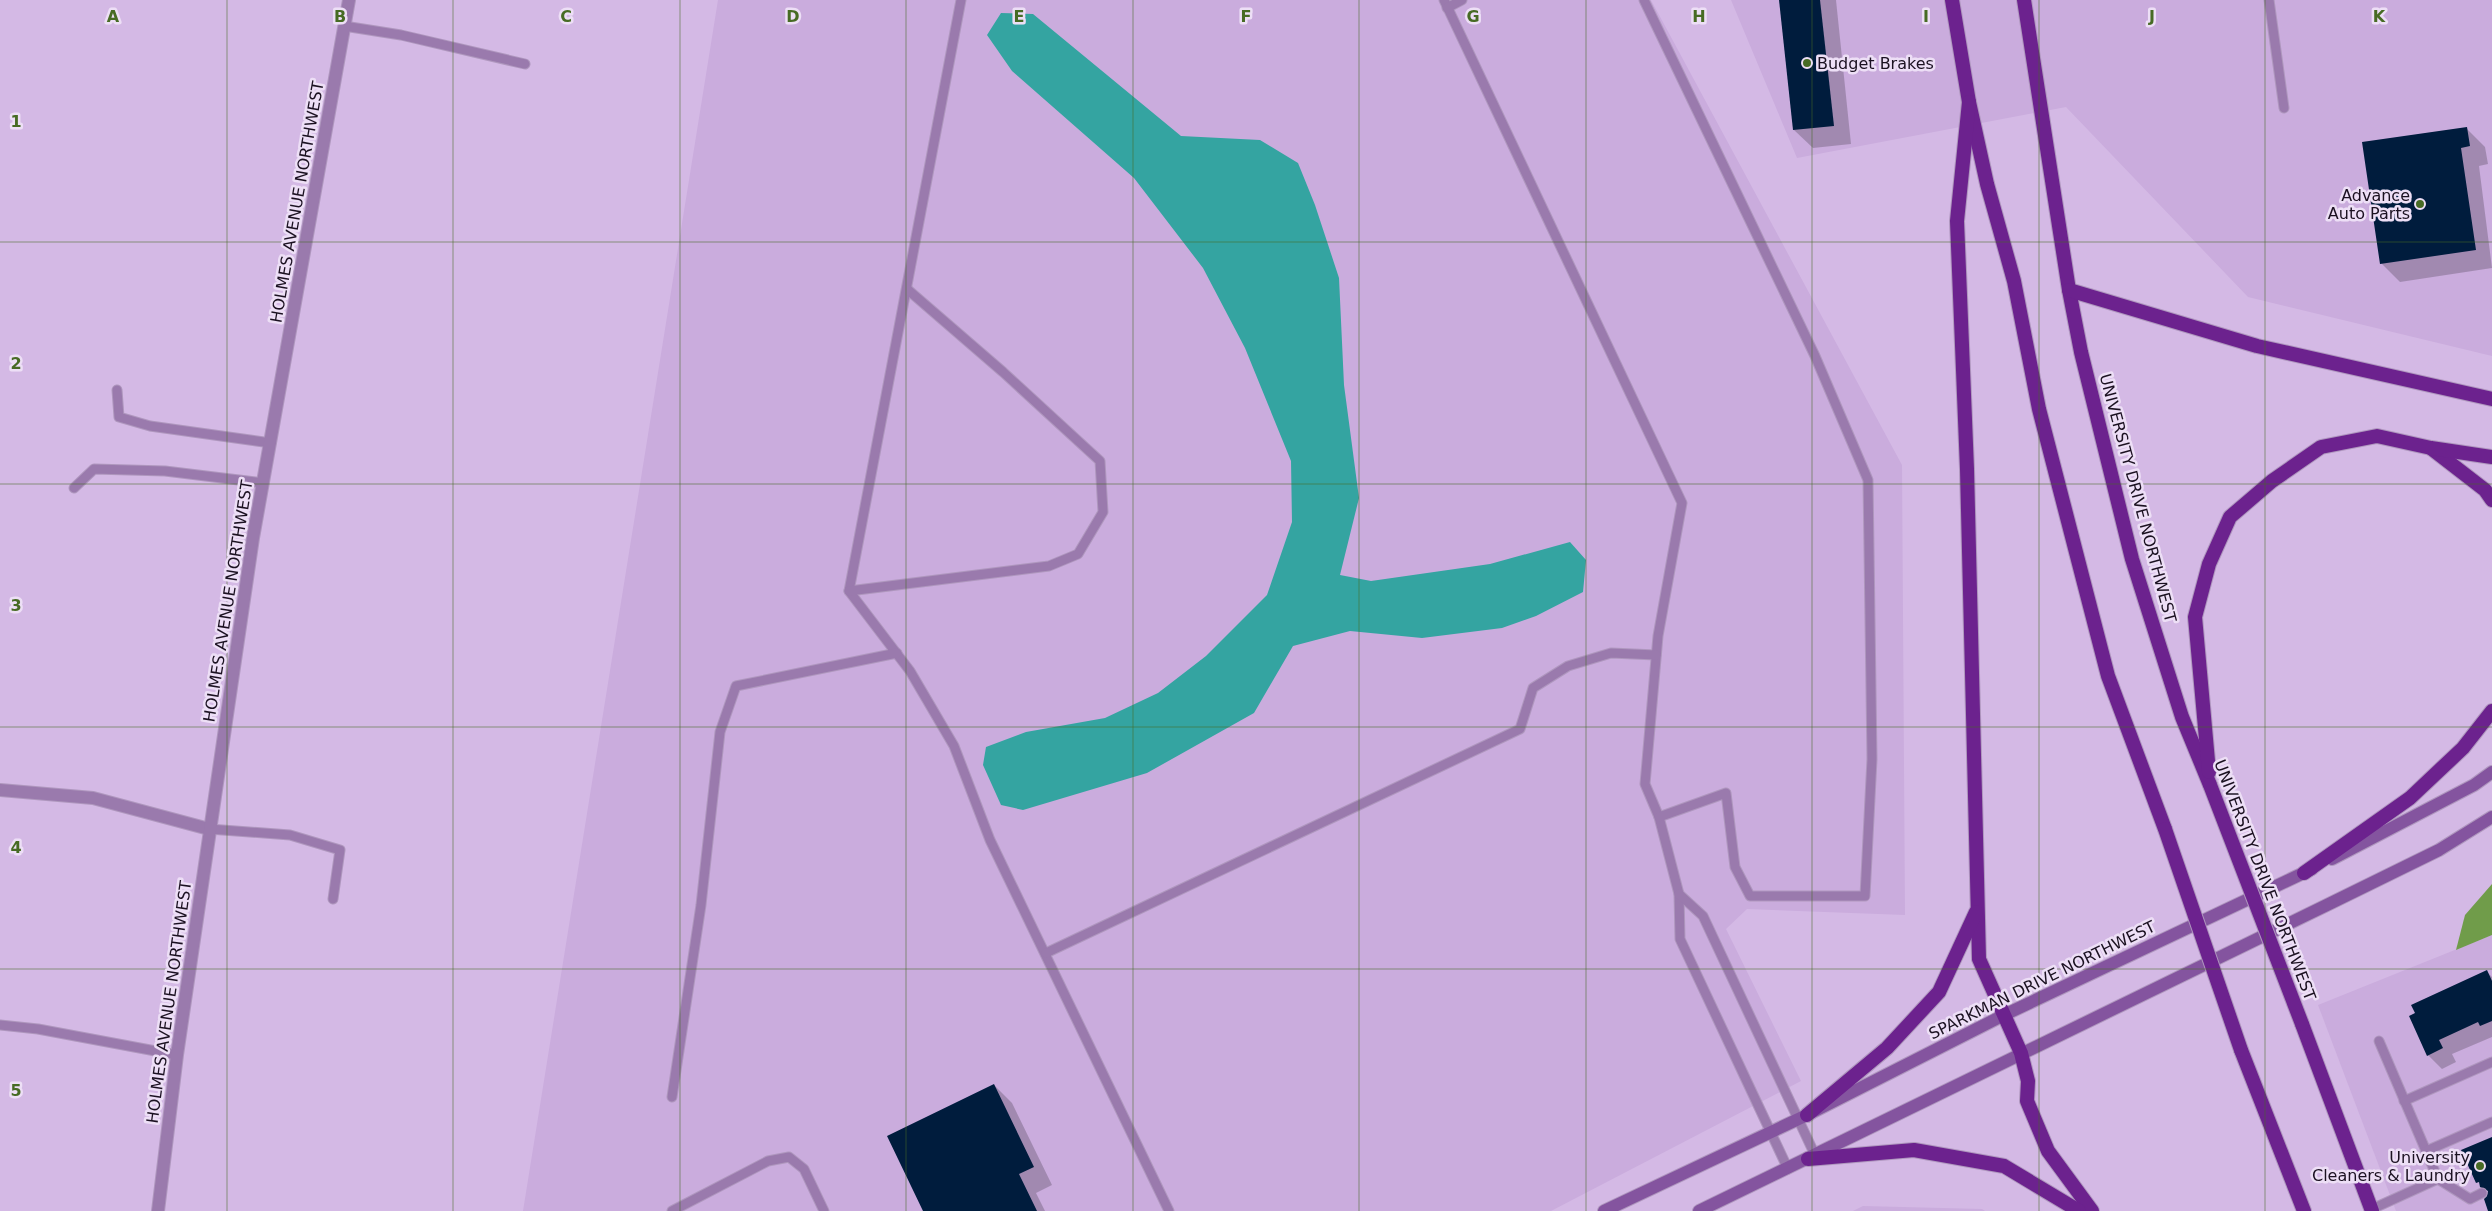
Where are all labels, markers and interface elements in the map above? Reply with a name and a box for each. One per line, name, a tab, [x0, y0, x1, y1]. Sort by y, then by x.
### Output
text: A	[107, 7, 120, 26]
text: B	[334, 7, 346, 26]
text: C	[560, 7, 572, 26]
text: D	[786, 7, 800, 26]
text: E	[1014, 7, 1024, 26]
text: F	[1241, 7, 1251, 26]
text: G	[1466, 7, 1480, 26]
text: H	[1692, 7, 1706, 26]
text: I	[1923, 7, 1929, 26]
text: J	[2148, 7, 2155, 26]
text: K	[2373, 7, 2386, 26]
place label: Budget Brakes	[1817, 54, 1934, 73]
marker: Budget Brakes	[1801, 57, 1813, 69]
street label: HOLMES AVENUE NORTHWEST	[266, 80, 328, 324]
text: 1	[10, 112, 22, 131]
place label: Advance Auto Parts	[2328, 186, 2410, 223]
marker: Advance Auto Parts	[2414, 198, 2426, 210]
text: 2	[10, 354, 22, 373]
street label: UNIVERSITY DRIVE NORTHWEST	[2096, 372, 2180, 625]
street label: HOLMES AVENUE NORTHWEST	[199, 478, 257, 723]
text: 3	[10, 596, 22, 615]
street label: UNIVERSITY DRIVE NORTHWEST	[2210, 757, 2320, 1003]
text: 4	[10, 838, 22, 857]
street label: HOLMES AVENUE NORTHWEST	[143, 879, 195, 1124]
street label: SPARKMAN DRIVE NORTHWEST	[1926, 917, 2159, 1043]
text: 5	[10, 1081, 22, 1100]
place label: University Cleaners & Laundry	[2312, 1148, 2470, 1185]
marker: University Cleaners & Laundry	[2474, 1160, 2486, 1172]

